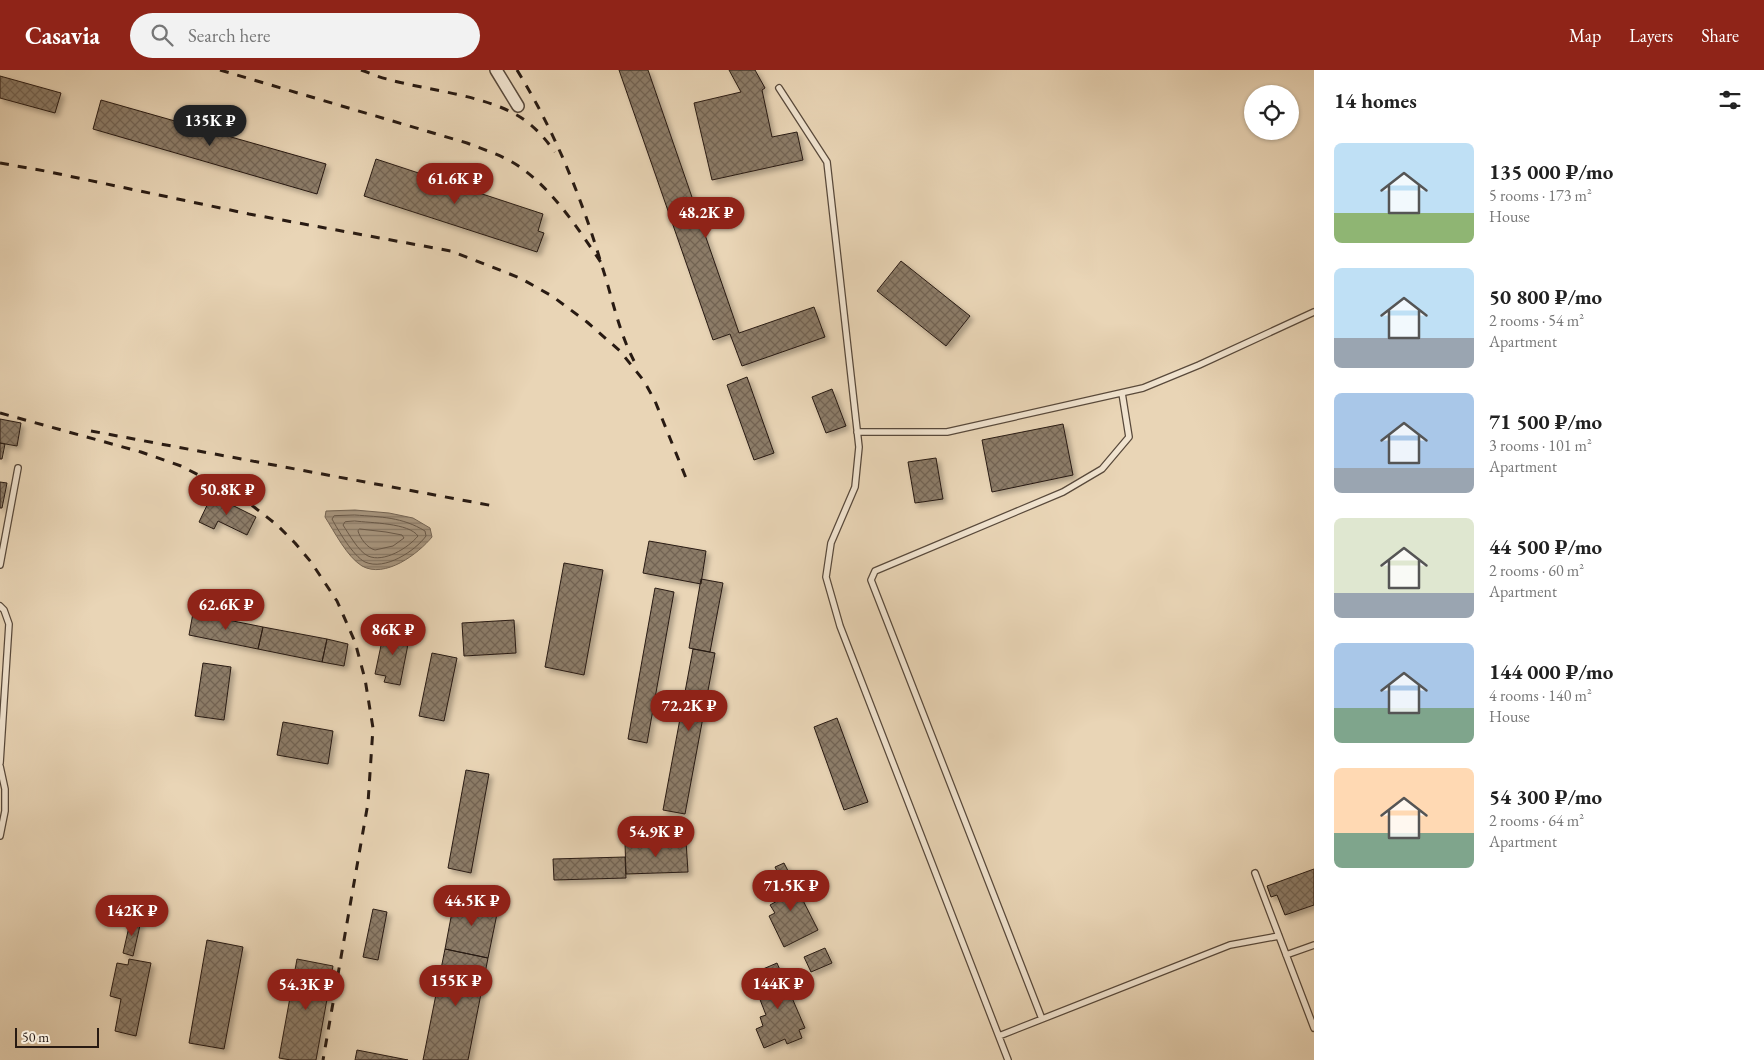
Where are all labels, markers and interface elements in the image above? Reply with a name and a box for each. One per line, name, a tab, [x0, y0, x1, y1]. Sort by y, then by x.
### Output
search box	[130, 13, 480, 58]
text: Casavia	[25, 20, 100, 51]
icon: search	[148, 21, 176, 49]
text: Search here	[188, 23, 270, 48]
text: Map	[1569, 24, 1601, 47]
text: Layers	[1629, 24, 1673, 47]
text: Share	[1701, 24, 1739, 47]
map controls	[1244, 85, 1299, 140]
button: locate	[1244, 85, 1299, 140]
icon: filters	[1716, 86, 1744, 114]
text: 14 homes	[1334, 87, 1417, 114]
pin: 135K ₽	[169, 104, 251, 147]
text: 135K ₽	[184, 110, 236, 131]
text: 135 000 ₽/mo	[1489, 158, 1613, 185]
pin: 61.6K ₽	[409, 162, 501, 205]
icon: home	[1374, 163, 1434, 223]
text: 61.6K ₽	[427, 168, 483, 189]
text: 5 rooms · 173 m²	[1489, 185, 1592, 206]
pin: 48.2K ₽	[660, 196, 752, 239]
text: 48.2K ₽	[678, 202, 734, 223]
text: House	[1489, 206, 1530, 227]
text: 50 800 ₽/mo	[1489, 283, 1602, 310]
icon: home	[1374, 288, 1434, 348]
text: 2 rooms · 54 m²	[1489, 310, 1584, 331]
text: Apartment	[1489, 331, 1557, 352]
text: 71 500 ₽/mo	[1489, 408, 1602, 435]
icon: home	[1374, 413, 1434, 473]
text: 3 rooms · 101 m²	[1489, 435, 1592, 456]
text: Apartment	[1489, 456, 1557, 477]
pin: 50.8K ₽	[181, 474, 273, 516]
text: 50.8K ₽	[199, 479, 255, 500]
text: 44 500 ₽/mo	[1489, 533, 1602, 560]
icon: home	[1374, 538, 1434, 598]
text: 2 rooms · 60 m²	[1489, 560, 1584, 581]
text: Apartment	[1489, 581, 1557, 602]
pin: 62.6K ₽	[180, 588, 272, 631]
text: 62.6K ₽	[198, 594, 254, 615]
pin: 86K ₽	[358, 614, 428, 656]
text: 86K ₽	[372, 619, 414, 640]
text: 144 000 ₽/mo	[1489, 658, 1613, 685]
icon: home	[1374, 663, 1434, 723]
text: 4 rooms · 140 m²	[1489, 685, 1592, 706]
pin: 72.2K ₽	[643, 690, 735, 732]
text: 72.2K ₽	[661, 695, 717, 716]
text: House	[1489, 706, 1530, 727]
text: 54 300 ₽/mo	[1489, 783, 1602, 810]
icon: home	[1374, 788, 1434, 848]
text: 2 rooms · 64 m²	[1489, 810, 1584, 831]
pin: 54.9K ₽	[610, 816, 702, 858]
text: 54.9K ₽	[628, 821, 684, 842]
text: Apartment	[1489, 831, 1557, 852]
pin: 71.5K ₽	[745, 870, 837, 912]
text: 71.5K ₽	[763, 875, 819, 896]
pin: 44.5K ₽	[426, 884, 518, 927]
text: 44.5K ₽	[444, 890, 500, 911]
pin: 142K ₽	[91, 894, 173, 937]
text: 142K ₽	[106, 900, 158, 921]
pin: 155K ₽	[415, 964, 497, 1007]
pin: 54.3K ₽	[260, 968, 352, 1011]
pin: 144K ₽	[737, 968, 819, 1010]
text: 155K ₽	[430, 970, 482, 991]
text: 144K ₽	[752, 973, 804, 994]
text: 54.3K ₽	[278, 974, 334, 995]
scale bar	[15, 1025, 99, 1048]
text: 50 m	[22, 1028, 49, 1046]

